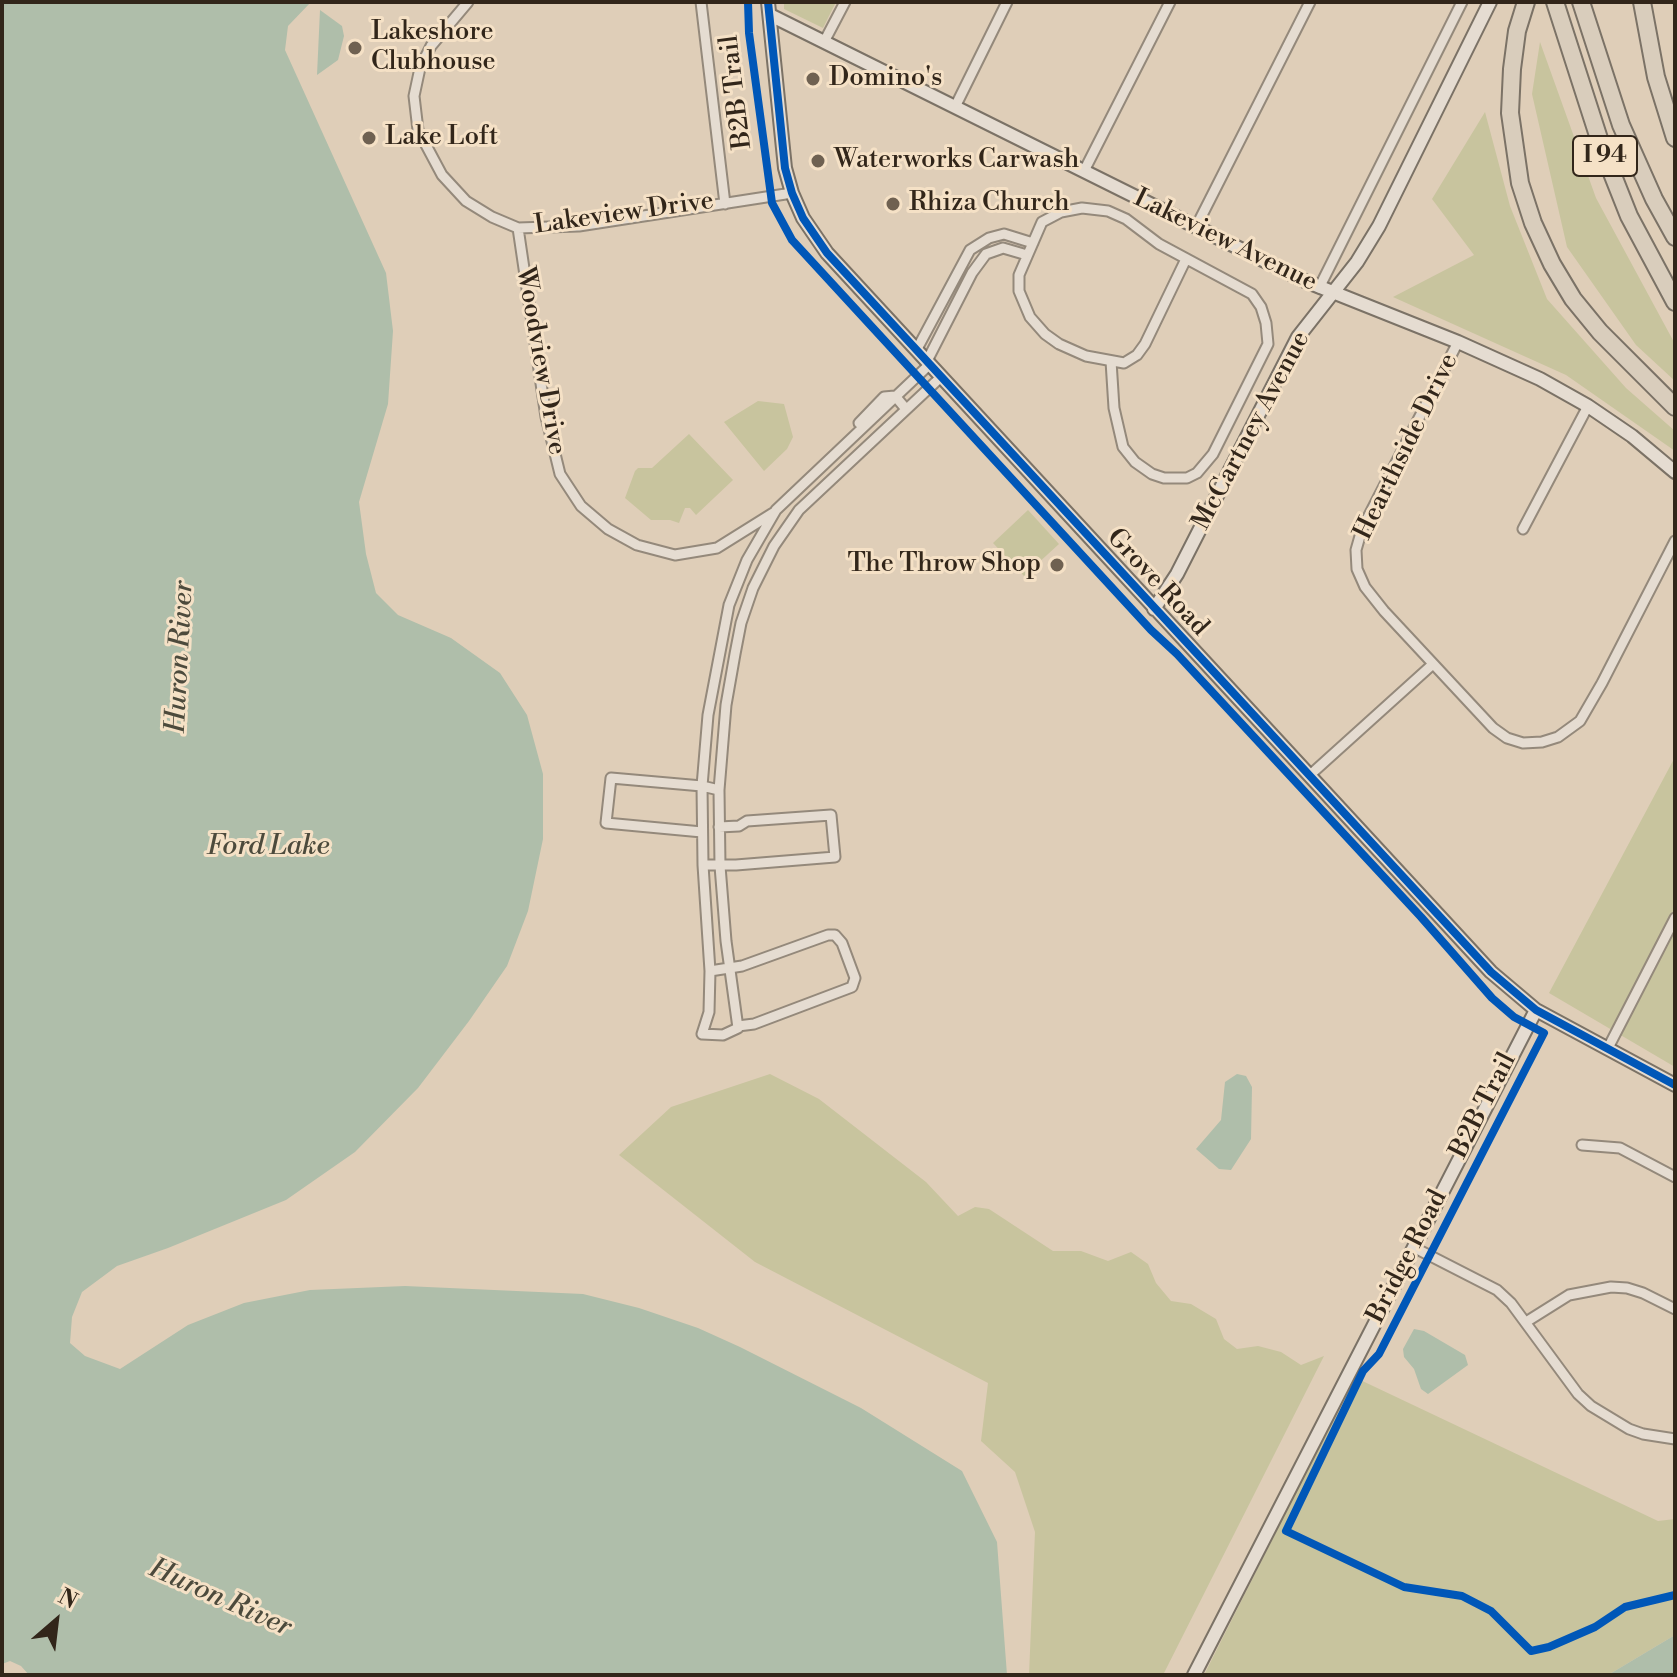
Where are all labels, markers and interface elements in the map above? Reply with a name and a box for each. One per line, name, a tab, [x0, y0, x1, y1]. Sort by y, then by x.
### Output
place label: Lakeshore Clubhouse	[371, 17, 496, 78]
street label: B2B Trail	[715, 33, 759, 151]
marker: Lakeshore Clubhouse	[346, 39, 364, 57]
place label: Domino's	[829, 63, 942, 95]
marker: Domino's	[804, 70, 822, 88]
place label: Lake Loft	[385, 122, 498, 154]
marker: Lake Loft	[360, 129, 378, 147]
road number: I 94	[1573, 136, 1637, 176]
place label: Waterworks Carwash	[834, 145, 1079, 177]
marker: Waterworks Carwash	[809, 152, 827, 170]
street label: Lakeview Avenue	[1128, 183, 1322, 299]
street label: Lakeview Drive	[532, 186, 716, 242]
place label: Rhiza Church	[909, 188, 1070, 220]
marker: Rhiza Church	[884, 195, 902, 213]
street label: Woodview Drive	[508, 265, 572, 457]
street label: McCartney Avenue	[1186, 326, 1318, 536]
street label: Hearthside Drive	[1348, 349, 1466, 545]
street label: Grove Road	[1099, 523, 1215, 643]
place label: The Throw Shop	[848, 549, 1041, 581]
marker: The Throw Shop	[1048, 556, 1066, 574]
water label: Huron River	[160, 580, 202, 734]
water label: Ford Lake	[206, 830, 330, 864]
street label: B2B Trail	[1444, 1048, 1524, 1164]
street label: Bridge Road	[1361, 1185, 1455, 1329]
water label: Huron River	[143, 1553, 297, 1645]
north arrow	[16, 1581, 96, 1661]
text: N	[53, 1583, 82, 1615]

